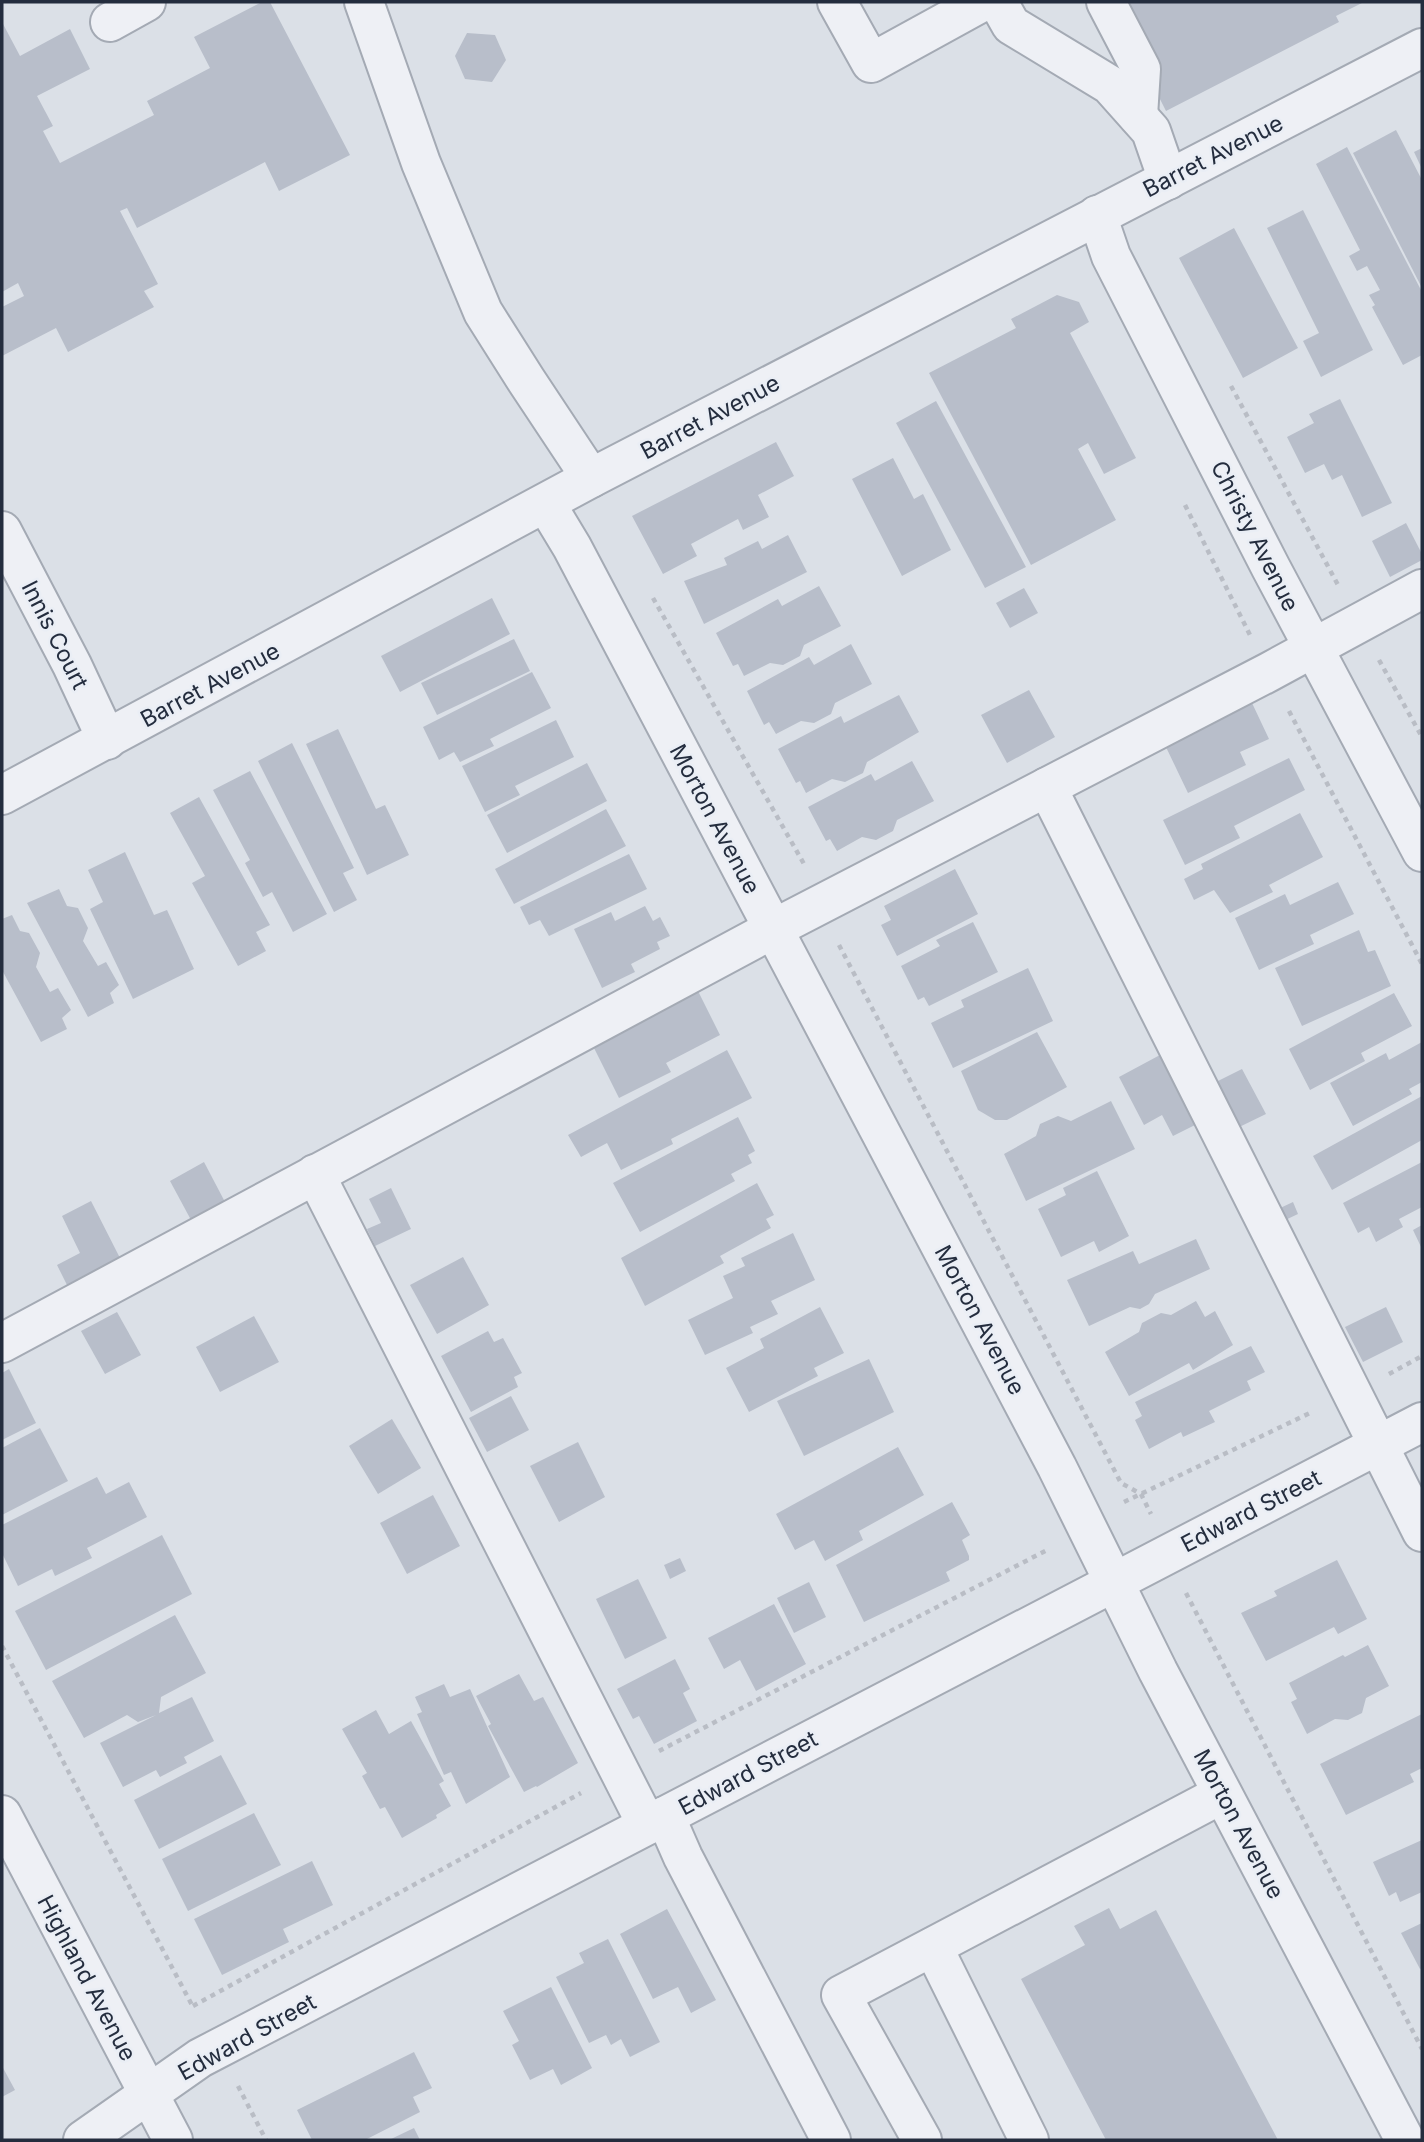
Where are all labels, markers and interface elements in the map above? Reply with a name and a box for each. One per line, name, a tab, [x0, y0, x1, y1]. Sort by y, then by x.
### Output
street label: Barret Avenue	[1138, 109, 1288, 203]
street label: Barret Avenue	[636, 369, 784, 465]
street label: Christy Avenue	[1205, 456, 1305, 616]
street label: Innis Court	[16, 576, 95, 694]
street label: Barret Avenue	[136, 637, 284, 733]
street label: Morton Avenue	[664, 739, 766, 899]
street label: Morton Avenue	[929, 1240, 1031, 1400]
street label: Edward Street	[1176, 1463, 1326, 1558]
street label: Edward Street	[674, 1724, 823, 1821]
street label: Morton Avenue	[1188, 1744, 1290, 1904]
street label: Highland Avenue	[31, 1890, 143, 2066]
street label: Edward Street	[173, 1987, 321, 2086]

